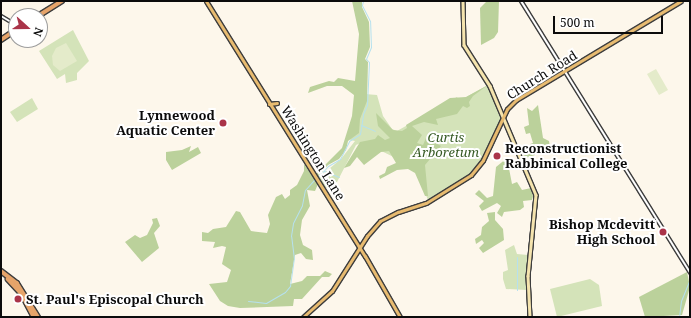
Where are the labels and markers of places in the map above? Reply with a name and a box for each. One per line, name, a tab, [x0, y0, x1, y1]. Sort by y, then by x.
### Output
place label: Lynnewood Aquatic Center	[116, 108, 215, 139]
marker: Lynnewood Aquatic Center	[218, 118, 228, 128]
place label: Reconstructionist Rabbinical College	[505, 141, 627, 172]
marker: Reconstructionist Rabbinical College	[492, 151, 502, 161]
place label: Bishop Mcdevitt High School	[549, 217, 655, 248]
marker: Bishop Mcdevitt High School	[658, 227, 668, 237]
place label: St. Paul's Episcopal Church	[26, 291, 204, 307]
marker: St. Paul's Episcopal Church	[13, 294, 23, 304]

